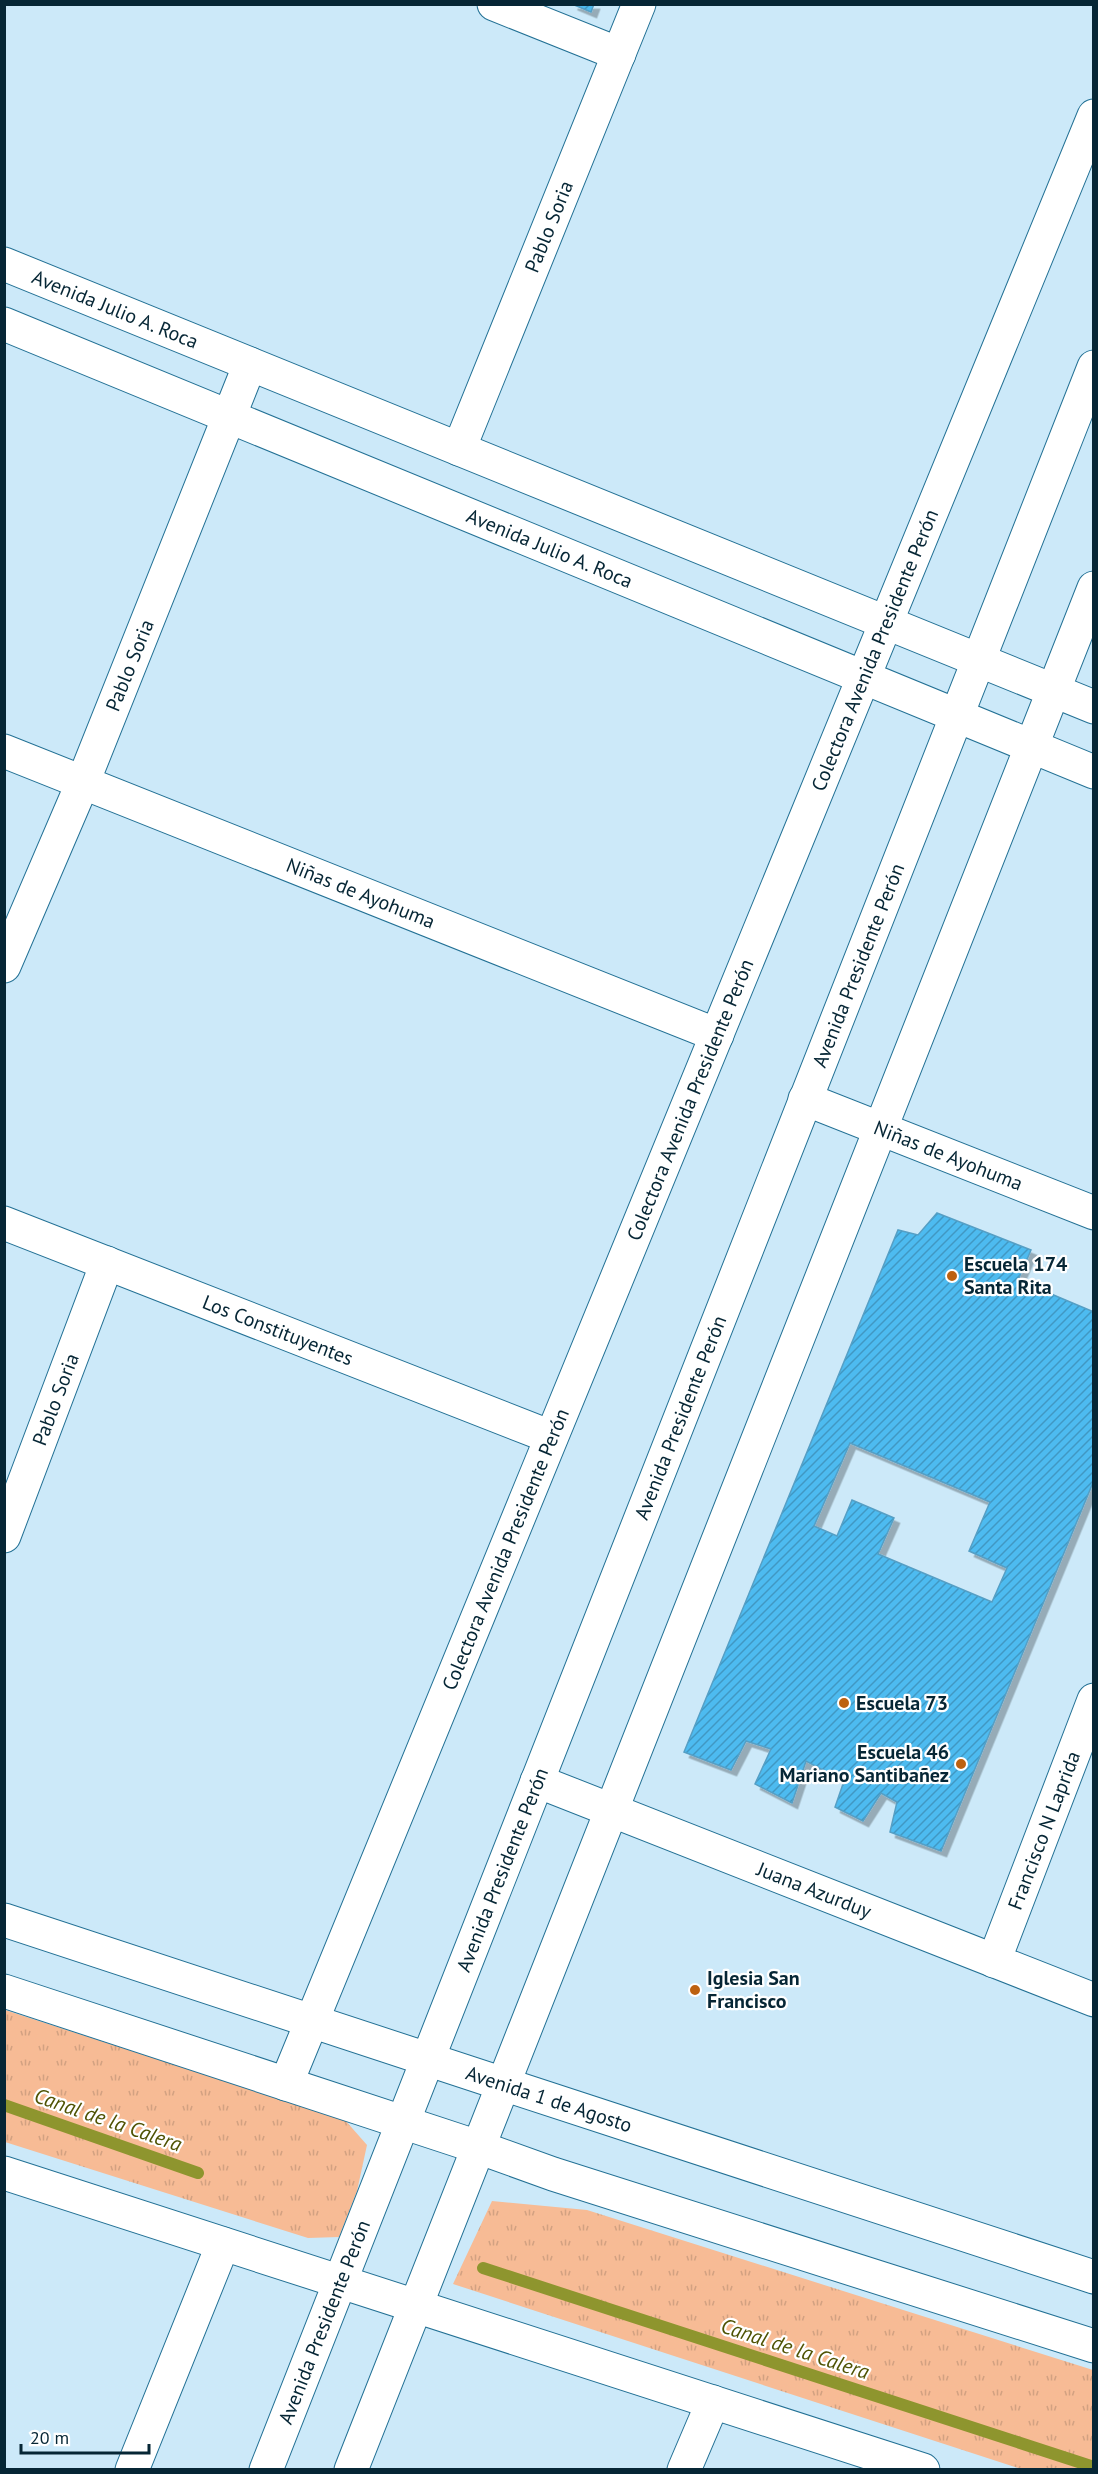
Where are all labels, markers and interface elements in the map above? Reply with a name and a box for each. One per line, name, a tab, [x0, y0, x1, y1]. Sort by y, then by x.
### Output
street label: Pablo Soria	[519, 177, 579, 276]
street label: Avenida Julio A. Roca	[28, 264, 202, 355]
street label: Avenida Julio A. Roca	[463, 503, 637, 594]
street label: Colectora Avenida Presidente Perón	[805, 505, 944, 795]
street label: Pablo Soria	[100, 616, 160, 715]
street label: Niñas de Ayohuma	[283, 852, 439, 934]
street label: Avenida Presidente Perón	[806, 860, 910, 1071]
street label: Colectora Avenida Presidente Perón	[621, 955, 760, 1245]
street label: Niñas de Ayohuma	[870, 1114, 1026, 1197]
place label: Escuela 174 Santa Rita	[964, 1251, 1068, 1300]
marker: Escuela 174 Santa Rita	[945, 1269, 959, 1283]
street label: Los Constituyentes	[199, 1289, 357, 1371]
street label: Avenida Presidente Perón	[628, 1312, 732, 1524]
street label: Pablo Soria	[26, 1350, 85, 1449]
street label: Colectora Avenida Presidente Perón	[436, 1405, 575, 1694]
place label: Escuela 73	[856, 1690, 948, 1716]
marker: Escuela 73	[837, 1696, 851, 1710]
place label: Escuela 46 Mariano Santibañez	[780, 1739, 949, 1788]
street label: Francisco N Laprida	[1002, 1747, 1086, 1913]
marker: Escuela 46 Mariano Santibañez	[954, 1757, 968, 1771]
street label: Avenida Presidente Perón	[450, 1764, 554, 1976]
street label: Juana Azurduy	[752, 1855, 876, 1924]
place label: Iglesia San Francisco	[707, 1965, 800, 2014]
marker: Iglesia San Francisco	[688, 1983, 702, 1997]
street label: Avenida 1 de Agosto	[463, 2060, 635, 2138]
water label: Canal de la Calera	[31, 2082, 186, 2158]
street label: Avenida Presidente Perón	[272, 2216, 376, 2428]
water label: Canal de la Calera	[718, 2312, 873, 2385]
scale bar	[21, 2417, 148, 2455]
text: 20 m	[30, 2426, 69, 2449]

